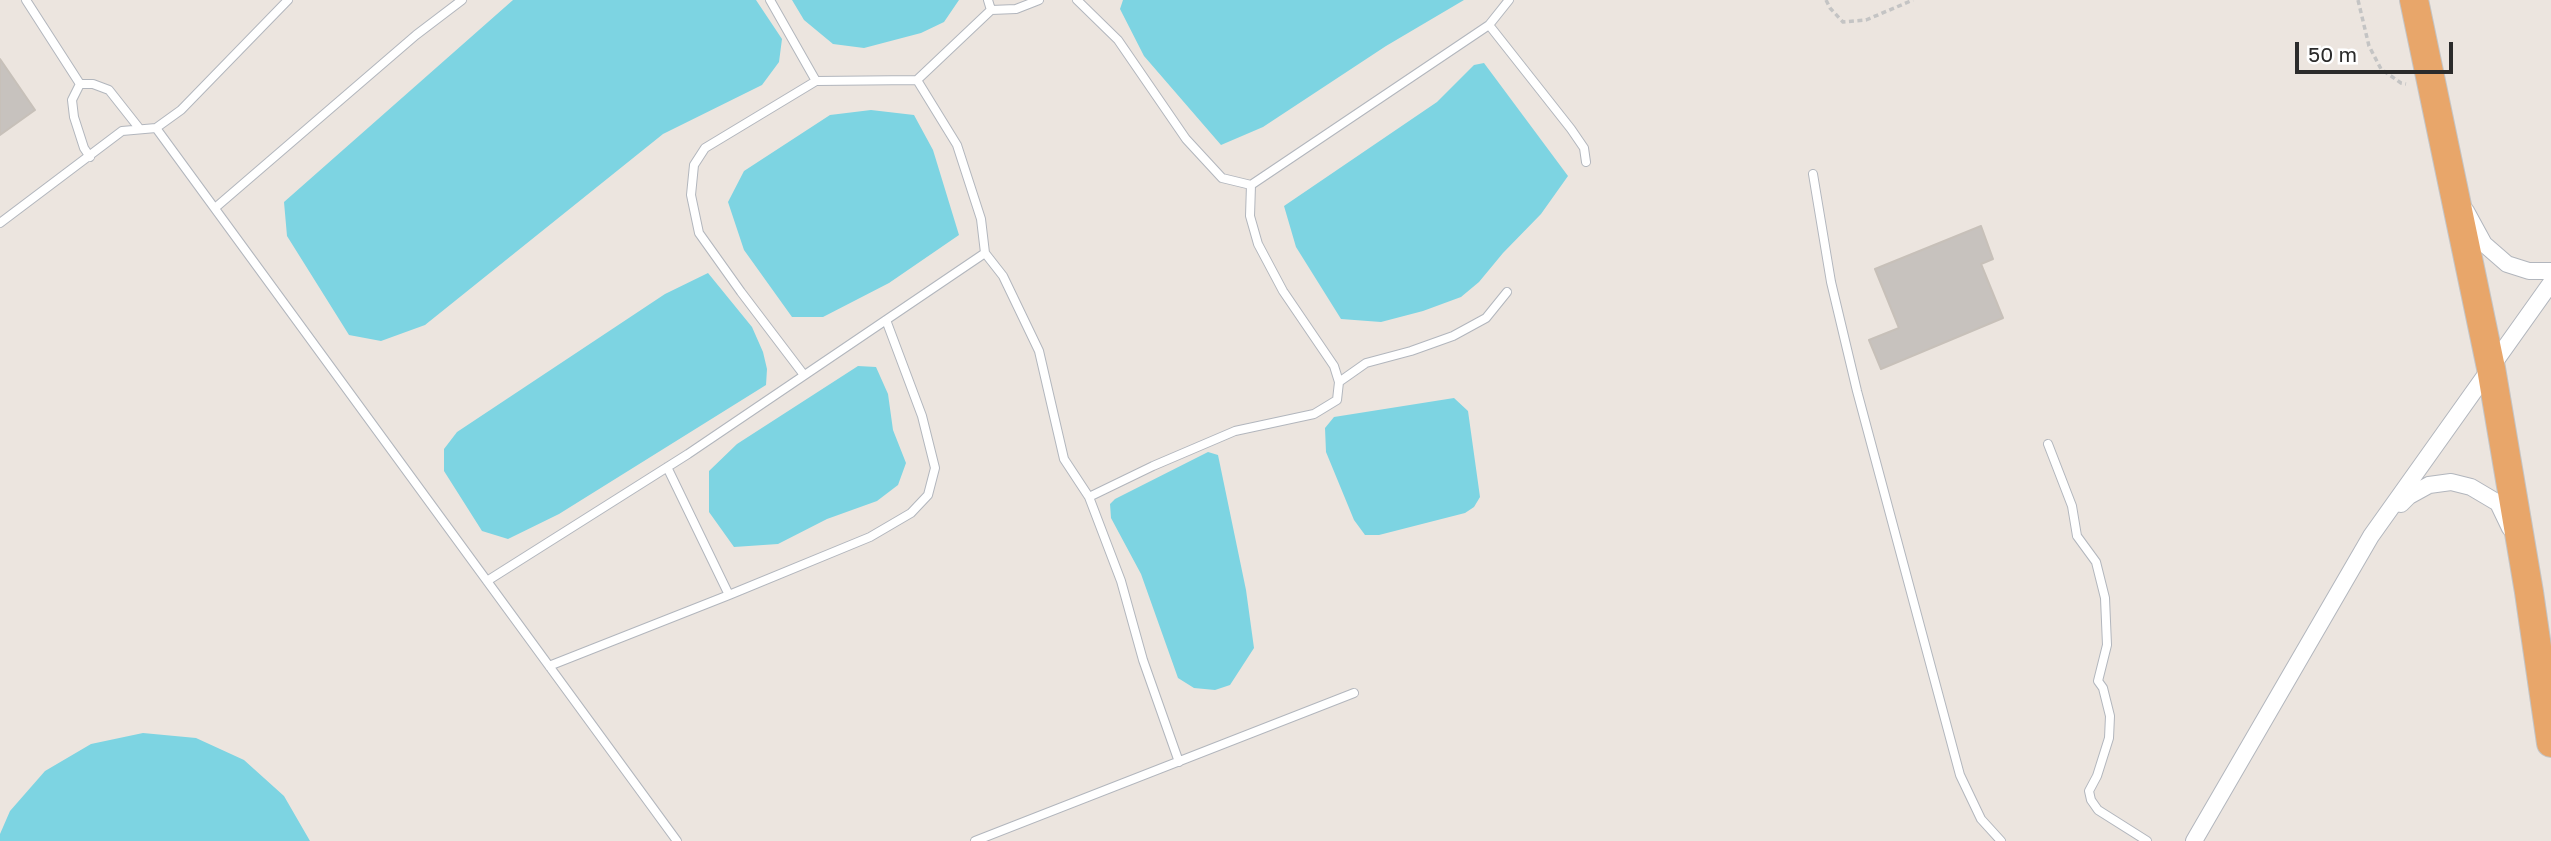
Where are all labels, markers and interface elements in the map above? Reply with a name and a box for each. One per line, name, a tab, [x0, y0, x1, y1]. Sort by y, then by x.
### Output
scale bar	[2299, 28, 2456, 72]
text: 50 m	[2308, 41, 2357, 67]

